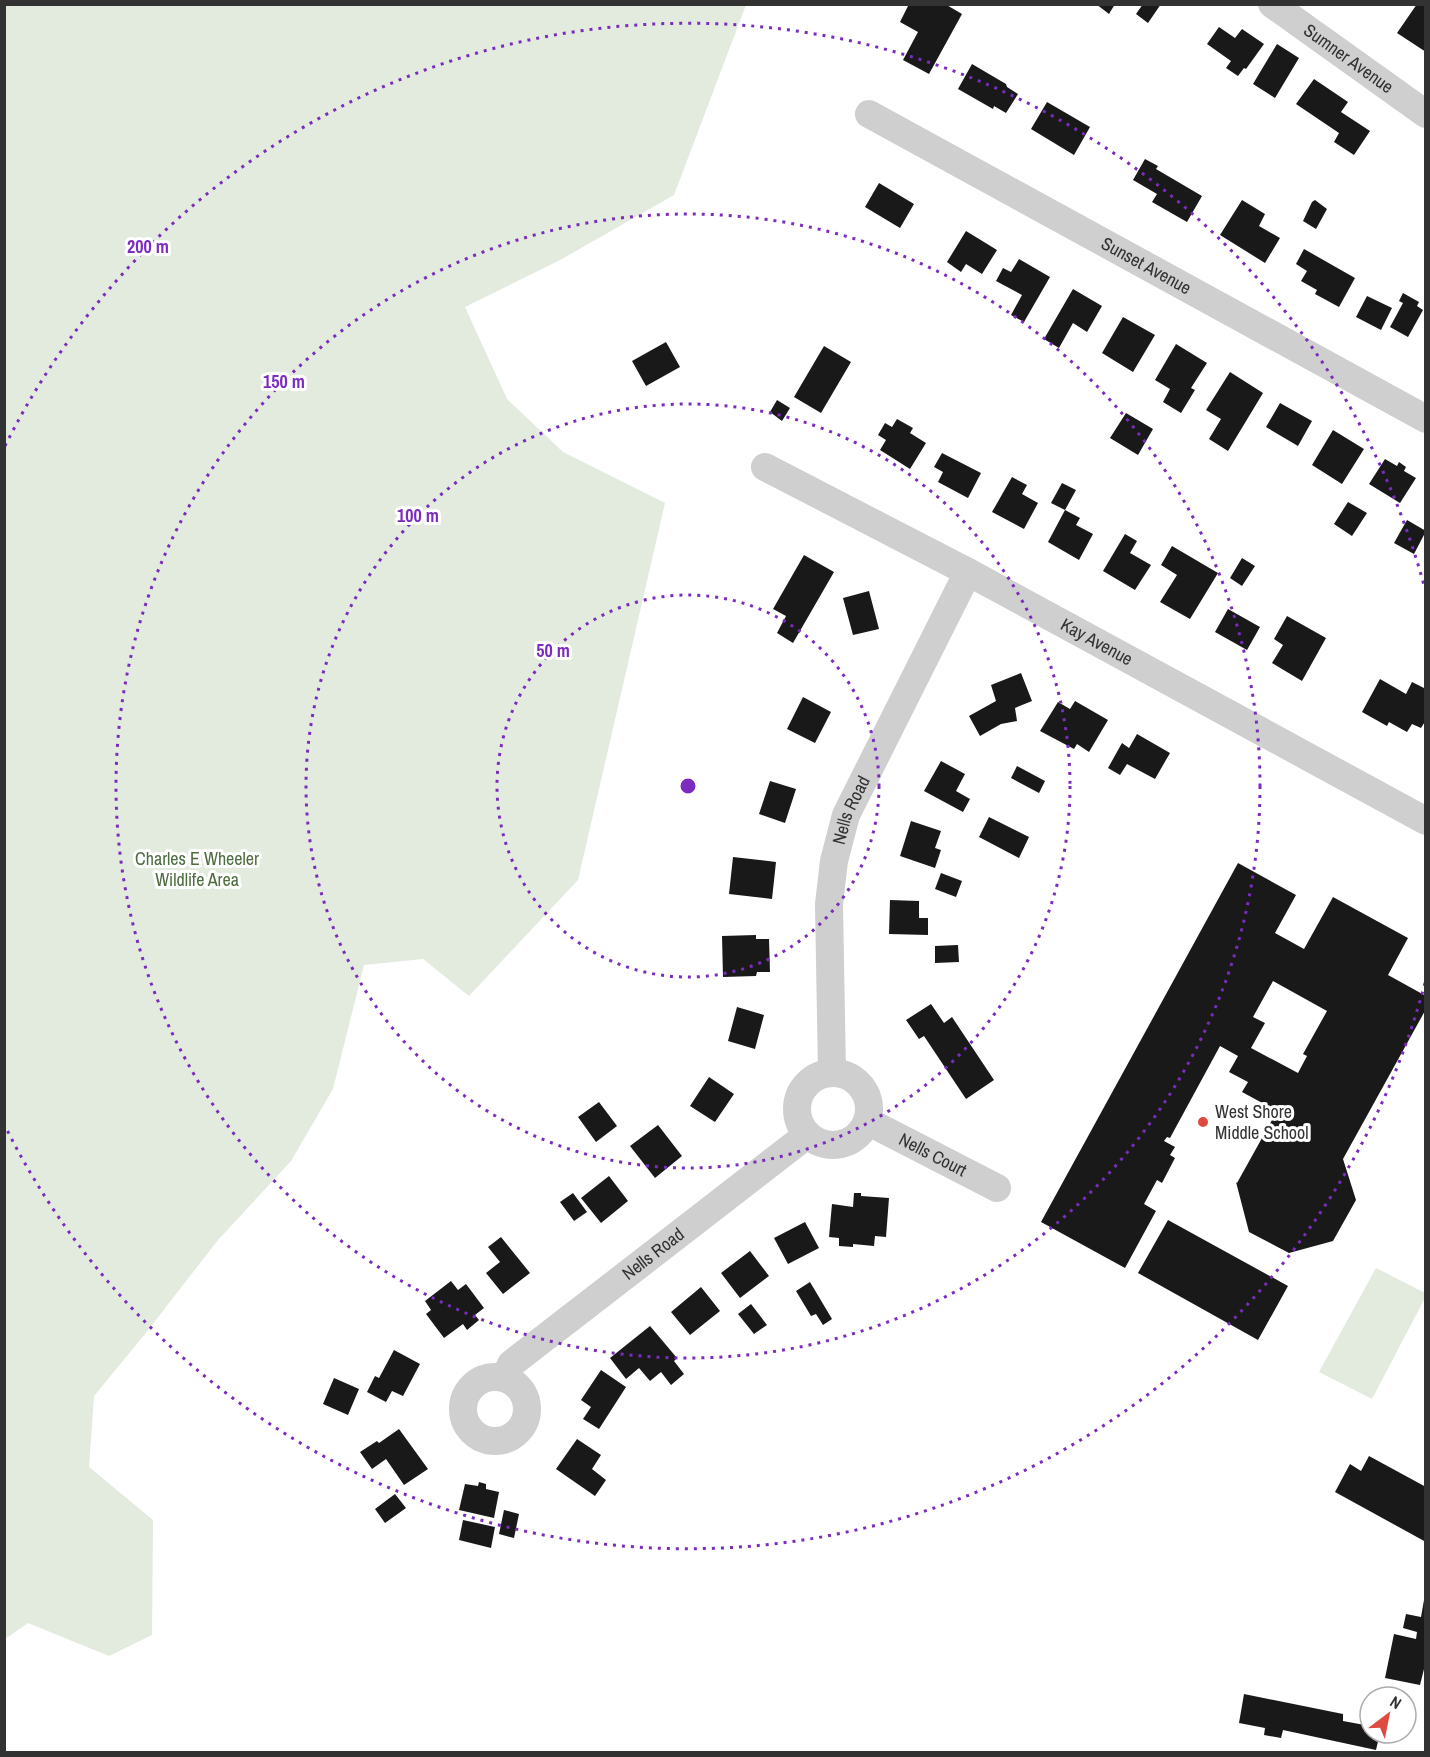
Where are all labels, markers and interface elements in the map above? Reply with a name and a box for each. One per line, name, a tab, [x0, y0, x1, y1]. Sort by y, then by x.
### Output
street label: Sumner Avenue	[1299, 18, 1399, 99]
street label: Sunset Avenue	[1097, 231, 1196, 300]
text: 200 m	[127, 234, 169, 259]
text: 150 m	[263, 369, 305, 394]
text: 100 m	[397, 503, 439, 528]
street label: Kay Avenue	[1056, 612, 1137, 671]
text: 50 m	[536, 638, 570, 663]
street label: Nells Road	[826, 771, 876, 847]
centre of rings	[678, 776, 698, 796]
park label: Charles E Wheeler Wildlife Area	[135, 846, 259, 892]
place label: West Shore Middle School	[1215, 1099, 1309, 1145]
marker: West Shore Middle School	[1196, 1115, 1210, 1129]
street label: Nells Court	[895, 1127, 971, 1182]
street label: Nells Road	[617, 1222, 689, 1286]
north arrow	[1358, 1685, 1418, 1745]
text: N	[1386, 1690, 1406, 1714]

